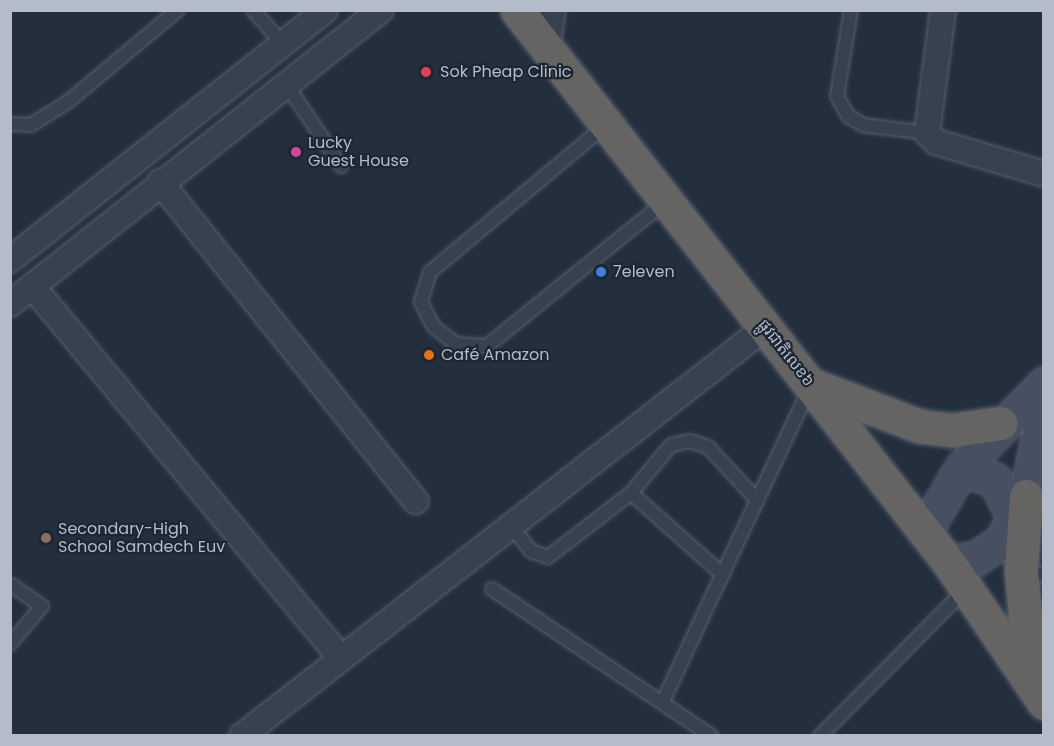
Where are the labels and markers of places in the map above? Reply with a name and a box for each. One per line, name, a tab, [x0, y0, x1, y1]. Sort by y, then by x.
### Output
place label: Sok Pheap Clinic	[440, 62, 572, 82]
marker: Sok Pheap Clinic	[417, 63, 435, 81]
place label: Lucky Guest House	[308, 133, 409, 171]
marker: Lucky Guest House	[289, 145, 303, 159]
place label: 7eleven	[613, 262, 675, 282]
marker: 7eleven	[594, 265, 608, 279]
place label: Café Amazon	[441, 345, 549, 365]
marker: Café Amazon	[422, 348, 436, 362]
place label: Secondary-High School Samdech Euv	[58, 519, 225, 557]
marker: Secondary-High School Samdech Euv	[39, 531, 53, 545]

